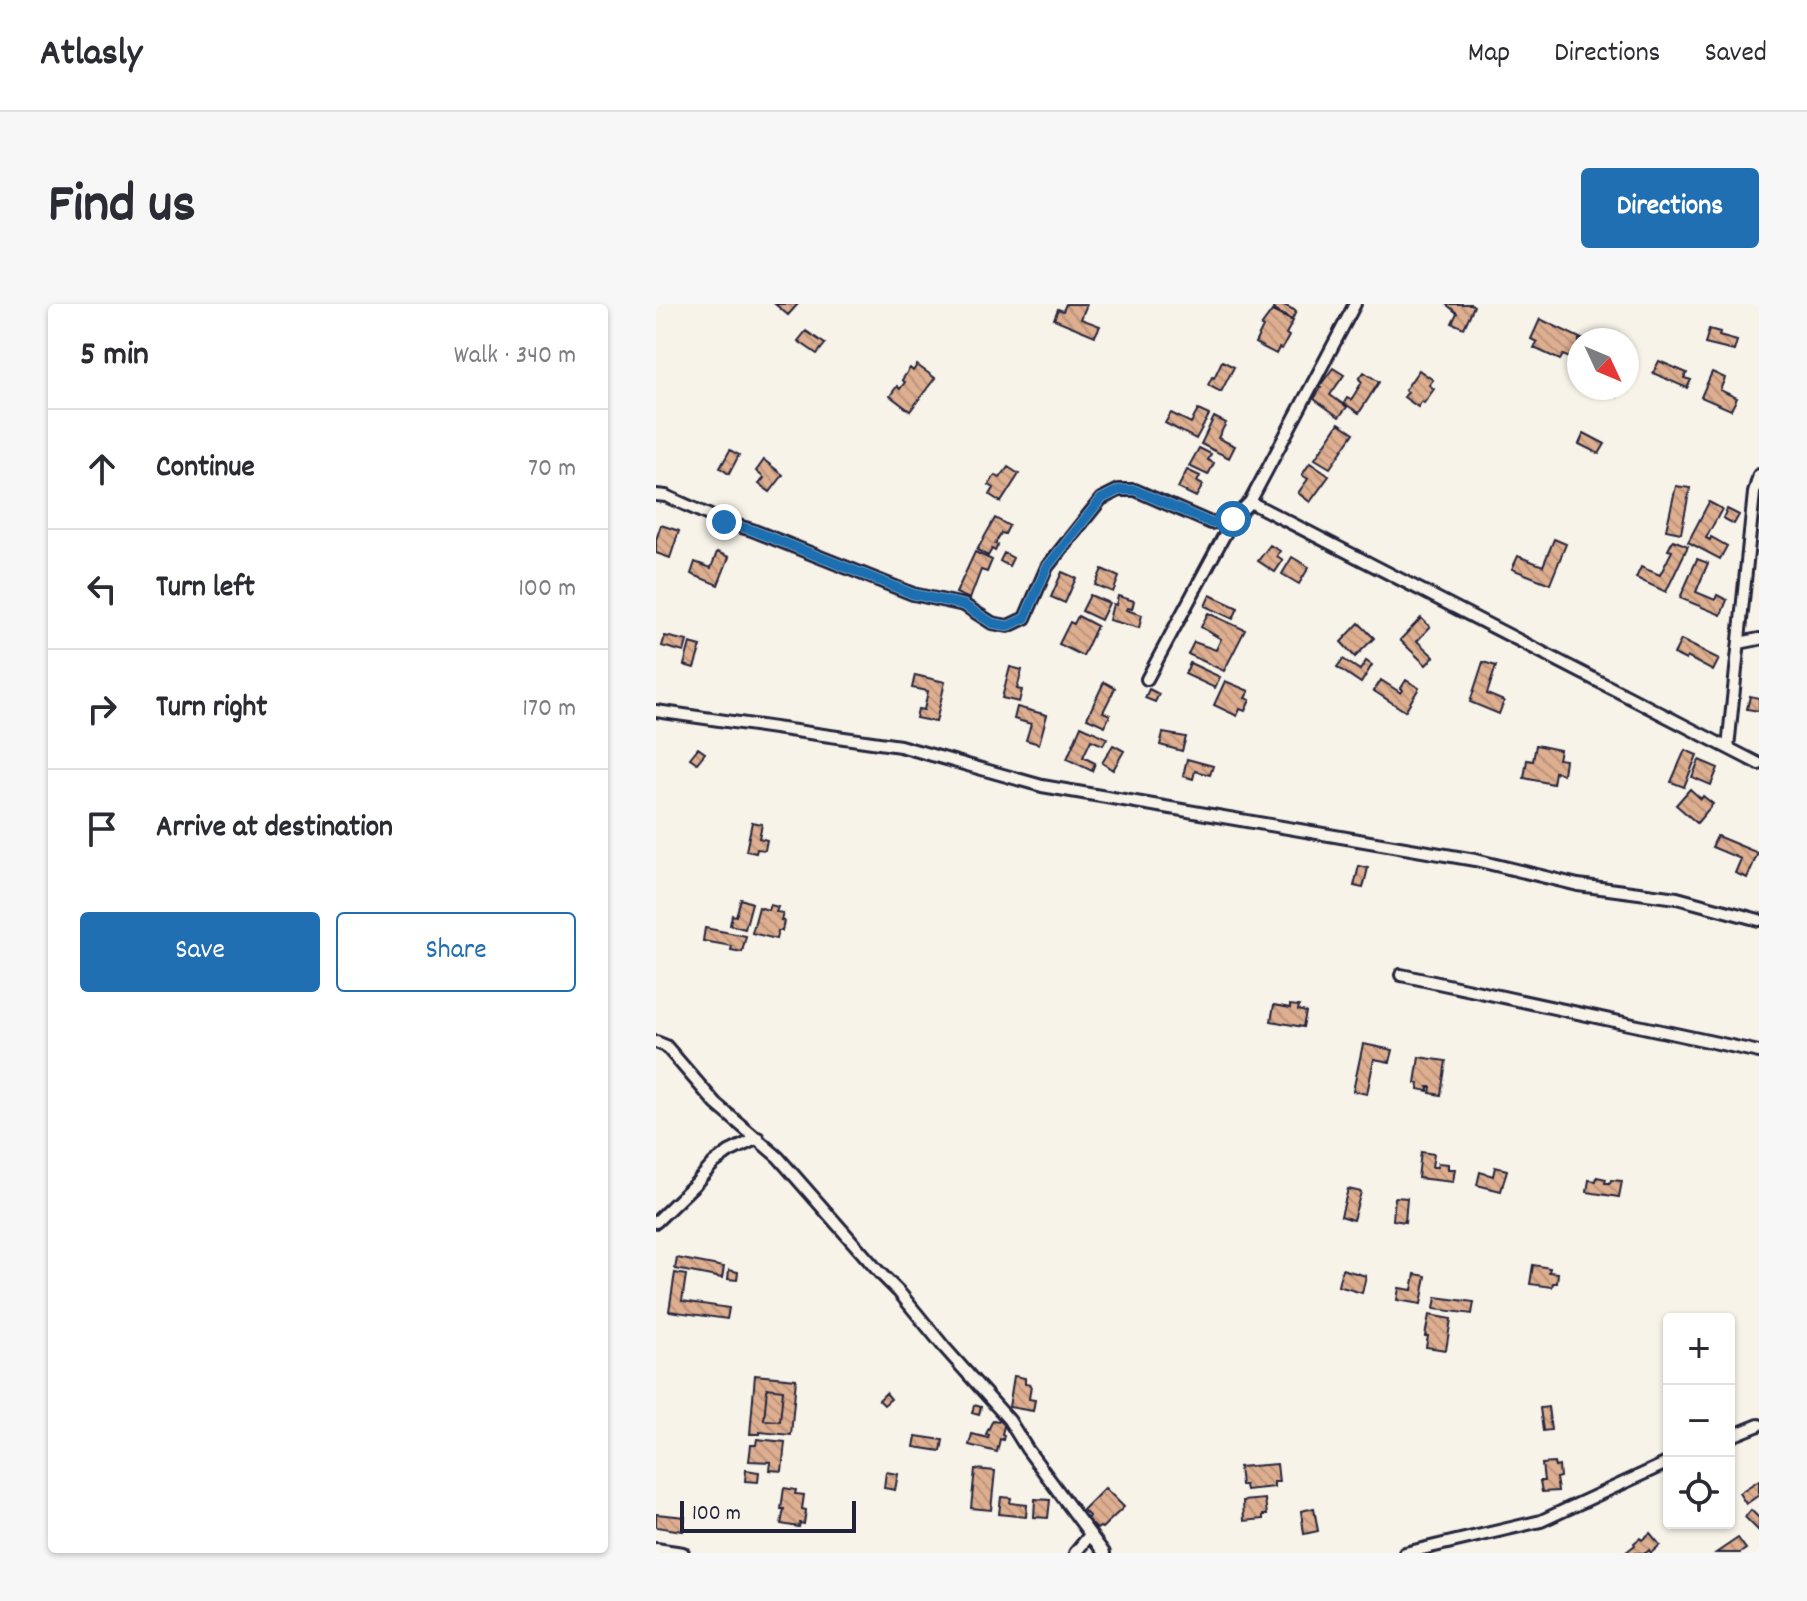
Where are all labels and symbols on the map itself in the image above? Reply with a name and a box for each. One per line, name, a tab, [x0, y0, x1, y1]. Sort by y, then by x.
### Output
north arrow	[1567, 328, 1639, 400]
route start	[1215, 501, 1251, 537]
route end	[706, 504, 742, 540]
scale bar	[680, 1497, 856, 1533]

